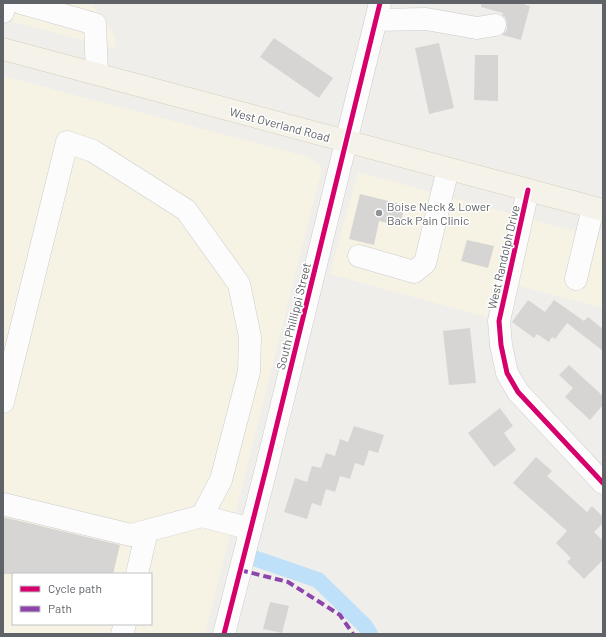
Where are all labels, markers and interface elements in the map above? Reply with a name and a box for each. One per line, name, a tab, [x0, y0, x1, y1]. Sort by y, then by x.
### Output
street label: West Overland Road	[228, 104, 332, 144]
place label: Boise Neck & Lower Back Pain Clinic	[387, 199, 491, 227]
street label: West Randolph Drive	[484, 203, 522, 311]
marker: Boise Neck & Lower Back Pain Clinic	[374, 208, 384, 218]
street label: South Phillippi Street	[273, 261, 313, 371]
legend	[12, 573, 152, 625]
text: Cycle path	[48, 581, 102, 595]
text: Path	[48, 601, 72, 615]

